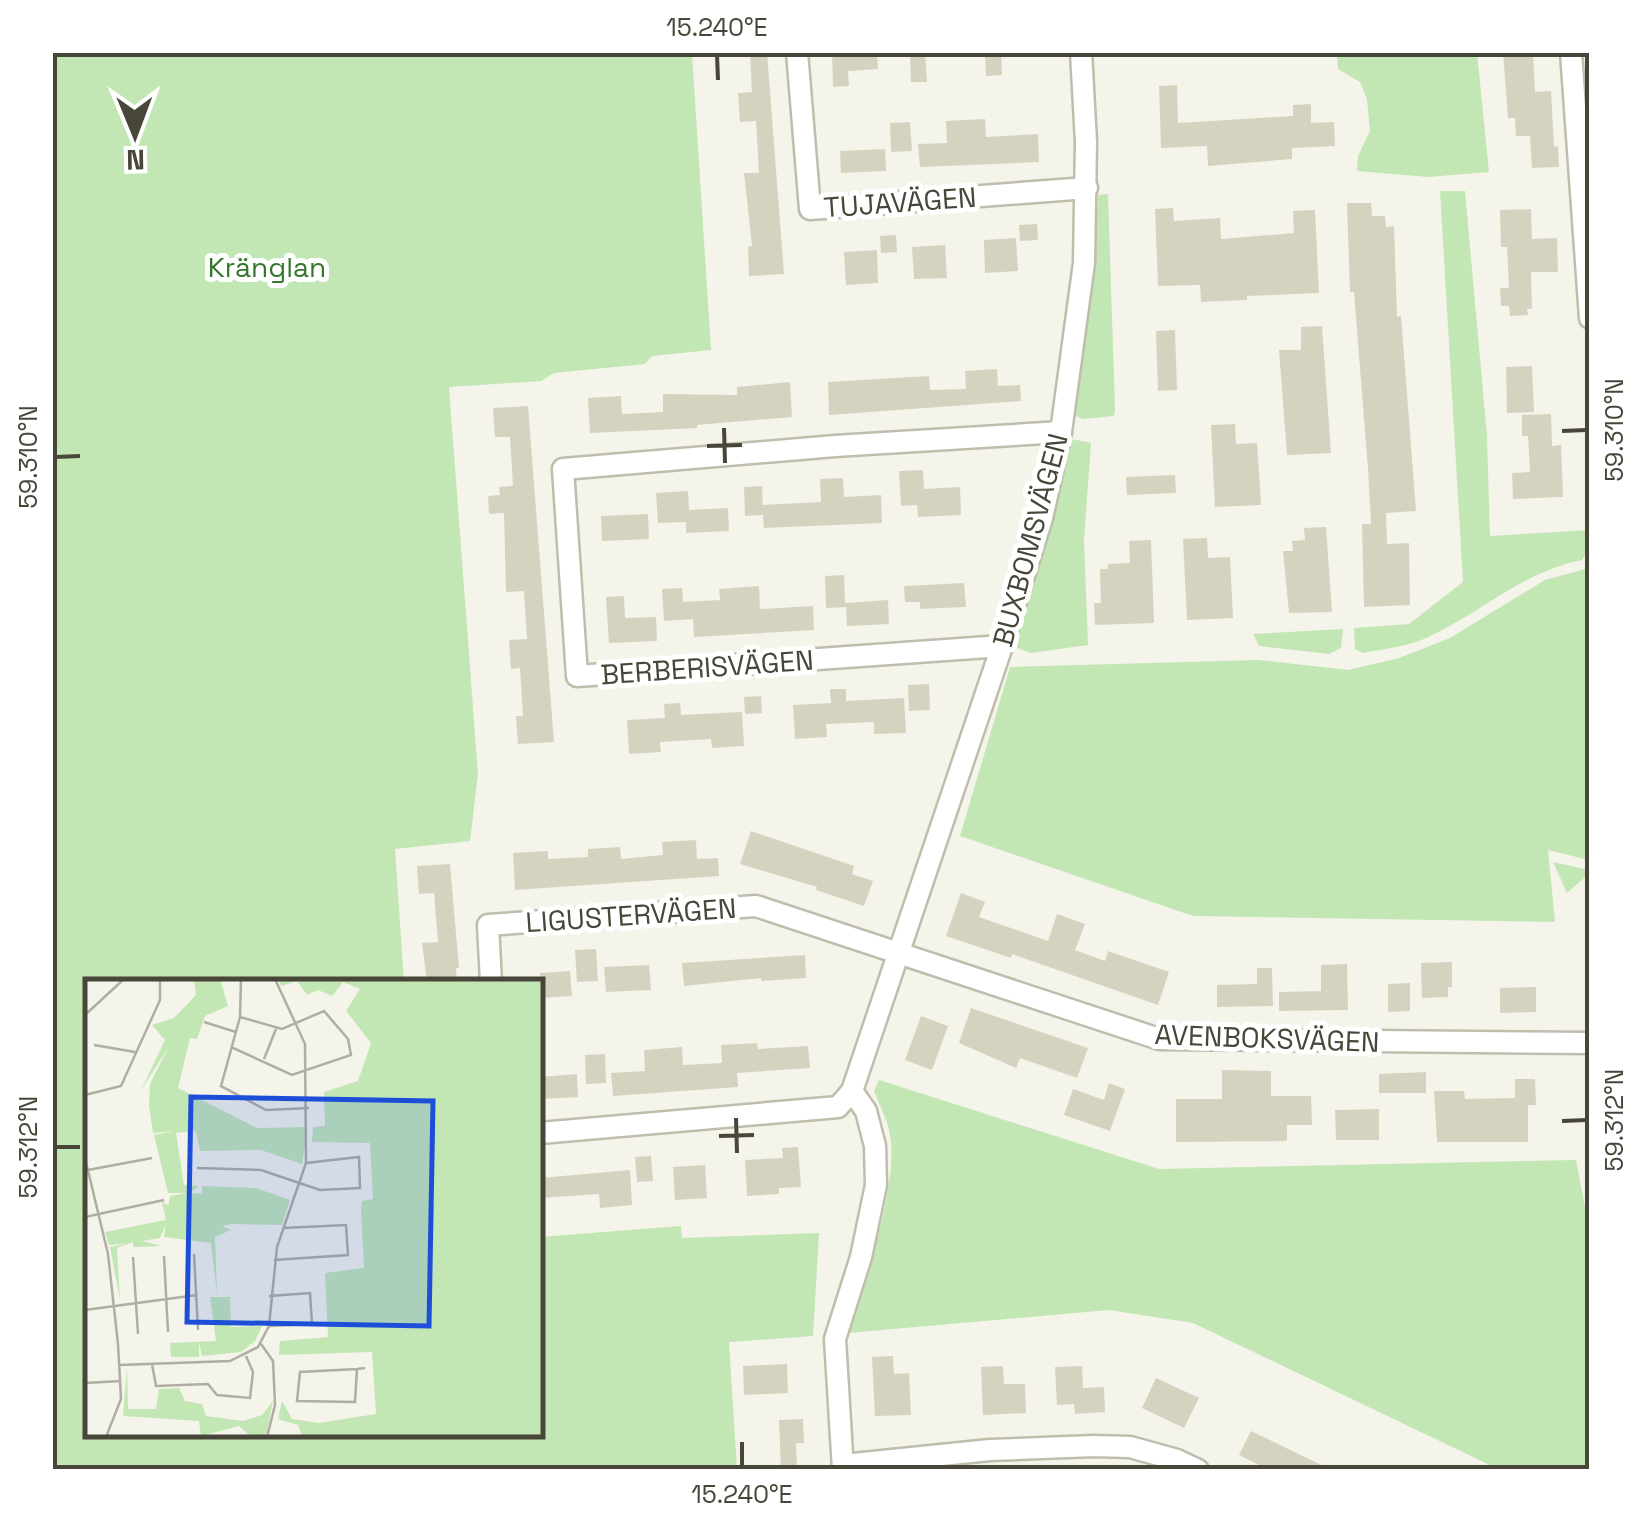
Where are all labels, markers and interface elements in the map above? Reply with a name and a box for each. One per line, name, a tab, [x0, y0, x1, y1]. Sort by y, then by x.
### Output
text: 15.240°E	[666, 11, 768, 43]
north arrow	[85, 85, 185, 185]
text: N	[126, 142, 145, 178]
street label: TUJAVÄGEN	[822, 179, 978, 225]
park label: Kränglan	[208, 249, 326, 285]
text: 59.310°N	[1598, 378, 1630, 482]
text: 59.310°N	[12, 405, 44, 509]
street label: BUXBOMSVÄGEN	[984, 429, 1076, 651]
street label: BERBERISVÄGEN	[599, 642, 815, 692]
street label: LIGUSTERVÄGEN	[524, 890, 738, 940]
inset map	[85, 979, 542, 1437]
street label: AVENBOKSVÄGEN	[1154, 1016, 1380, 1060]
text: 59.312°N	[1598, 1069, 1630, 1171]
text: 59.312°N	[12, 1096, 44, 1198]
text: 15.240°E	[691, 1478, 793, 1510]

